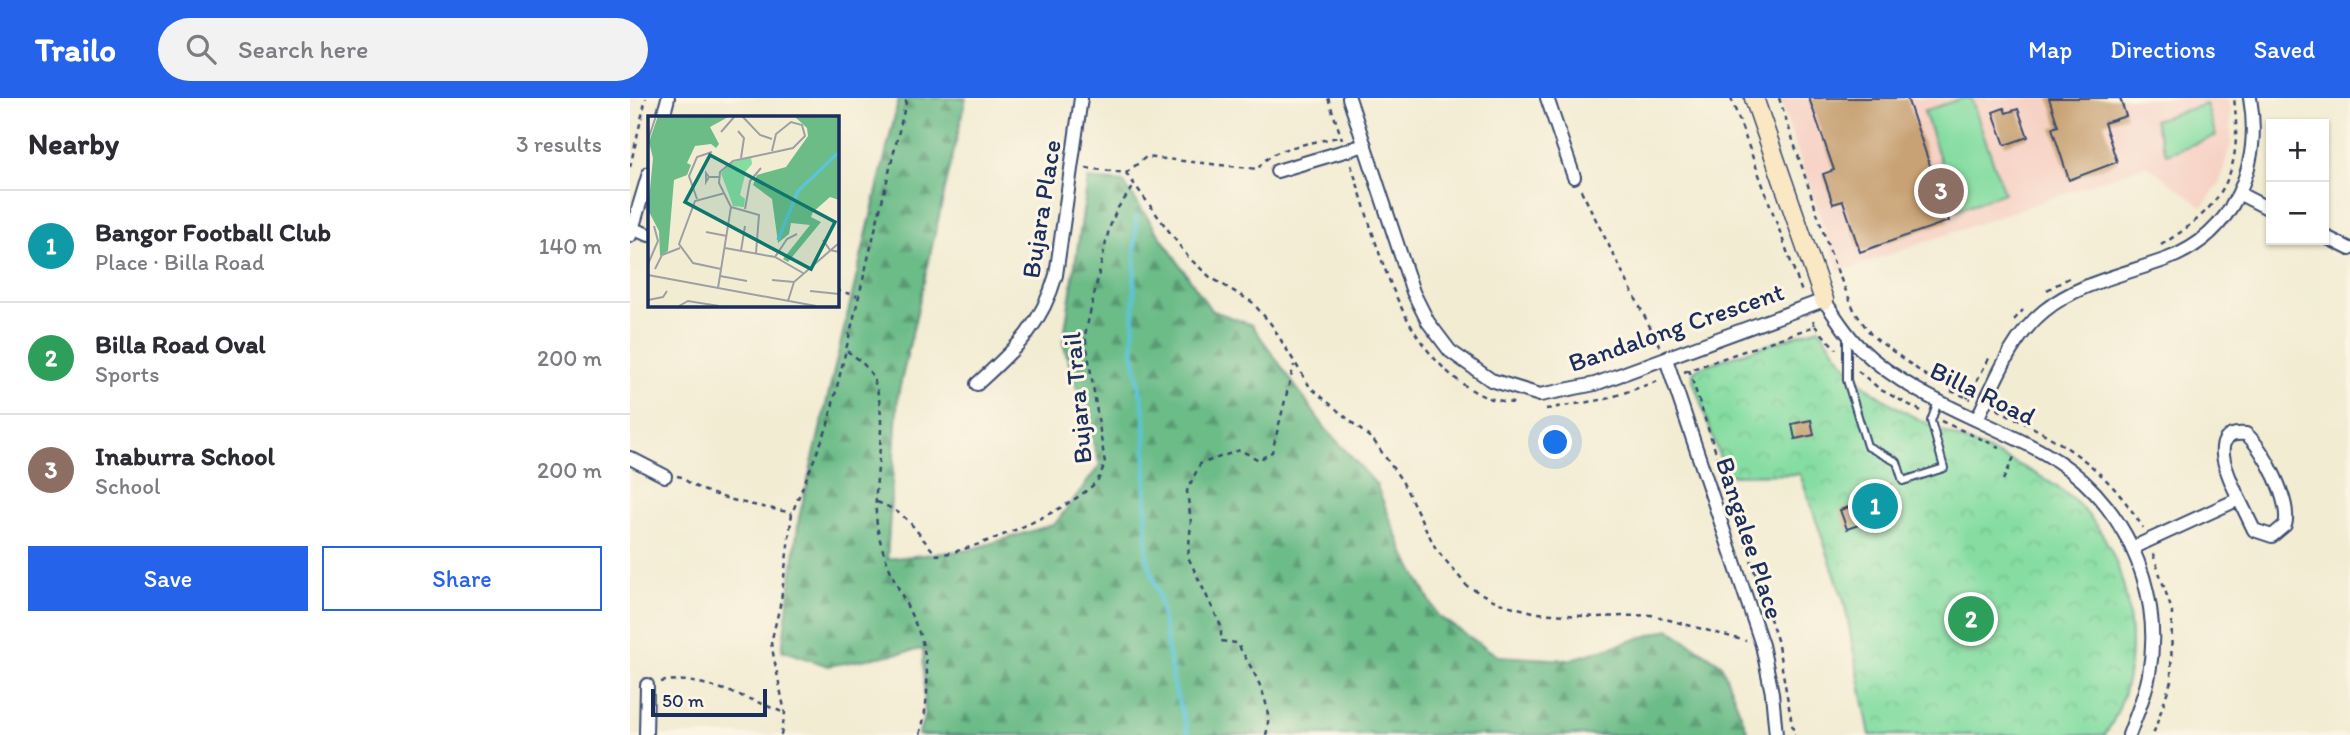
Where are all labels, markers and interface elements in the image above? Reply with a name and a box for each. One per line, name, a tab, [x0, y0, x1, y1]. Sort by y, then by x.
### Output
search box	[158, 18, 648, 81]
text: Trailo	[35, 30, 116, 69]
icon: search	[182, 30, 220, 68]
text: Search here	[238, 33, 368, 65]
text: Map	[2028, 35, 2072, 64]
text: Directions	[2110, 35, 2216, 64]
text: Saved	[2254, 35, 2315, 64]
inset map	[648, 116, 838, 306]
map controls	[2266, 119, 2329, 245]
button: +	[2266, 119, 2329, 182]
text: Nearby	[28, 125, 119, 162]
text: 3 results	[516, 130, 602, 158]
street label: Bujara Place	[1014, 137, 1068, 281]
pin: 3	[1918, 165, 1964, 217]
button: −	[2266, 182, 2329, 245]
text: Bangor Football Club	[95, 216, 331, 248]
text: 1	[46, 232, 56, 260]
text: 140 m	[539, 232, 602, 260]
text: Place · Billa Road	[95, 248, 265, 276]
street label: Bandalong Crescent	[1564, 275, 1788, 379]
text: Billa Road Oval	[95, 328, 266, 360]
street label: Bujara Trail	[1055, 331, 1099, 465]
text: 2	[45, 344, 57, 372]
text: 200 m	[537, 344, 602, 372]
street label: Billa Road	[1925, 354, 2041, 432]
text: Sports	[95, 360, 159, 388]
your location	[1538, 425, 1572, 459]
text: Inaburra School	[95, 440, 275, 472]
street label: Bangalee Place	[1709, 453, 1791, 623]
text: 3	[45, 456, 57, 484]
text: 200 m	[537, 456, 602, 484]
text: School	[95, 472, 160, 500]
pin: 1	[1852, 480, 1898, 532]
button: Save	[28, 546, 308, 611]
button: Share	[322, 546, 602, 611]
pin: 2	[1948, 593, 1994, 645]
scale bar	[651, 686, 766, 718]
text: 50 m	[662, 689, 704, 712]

